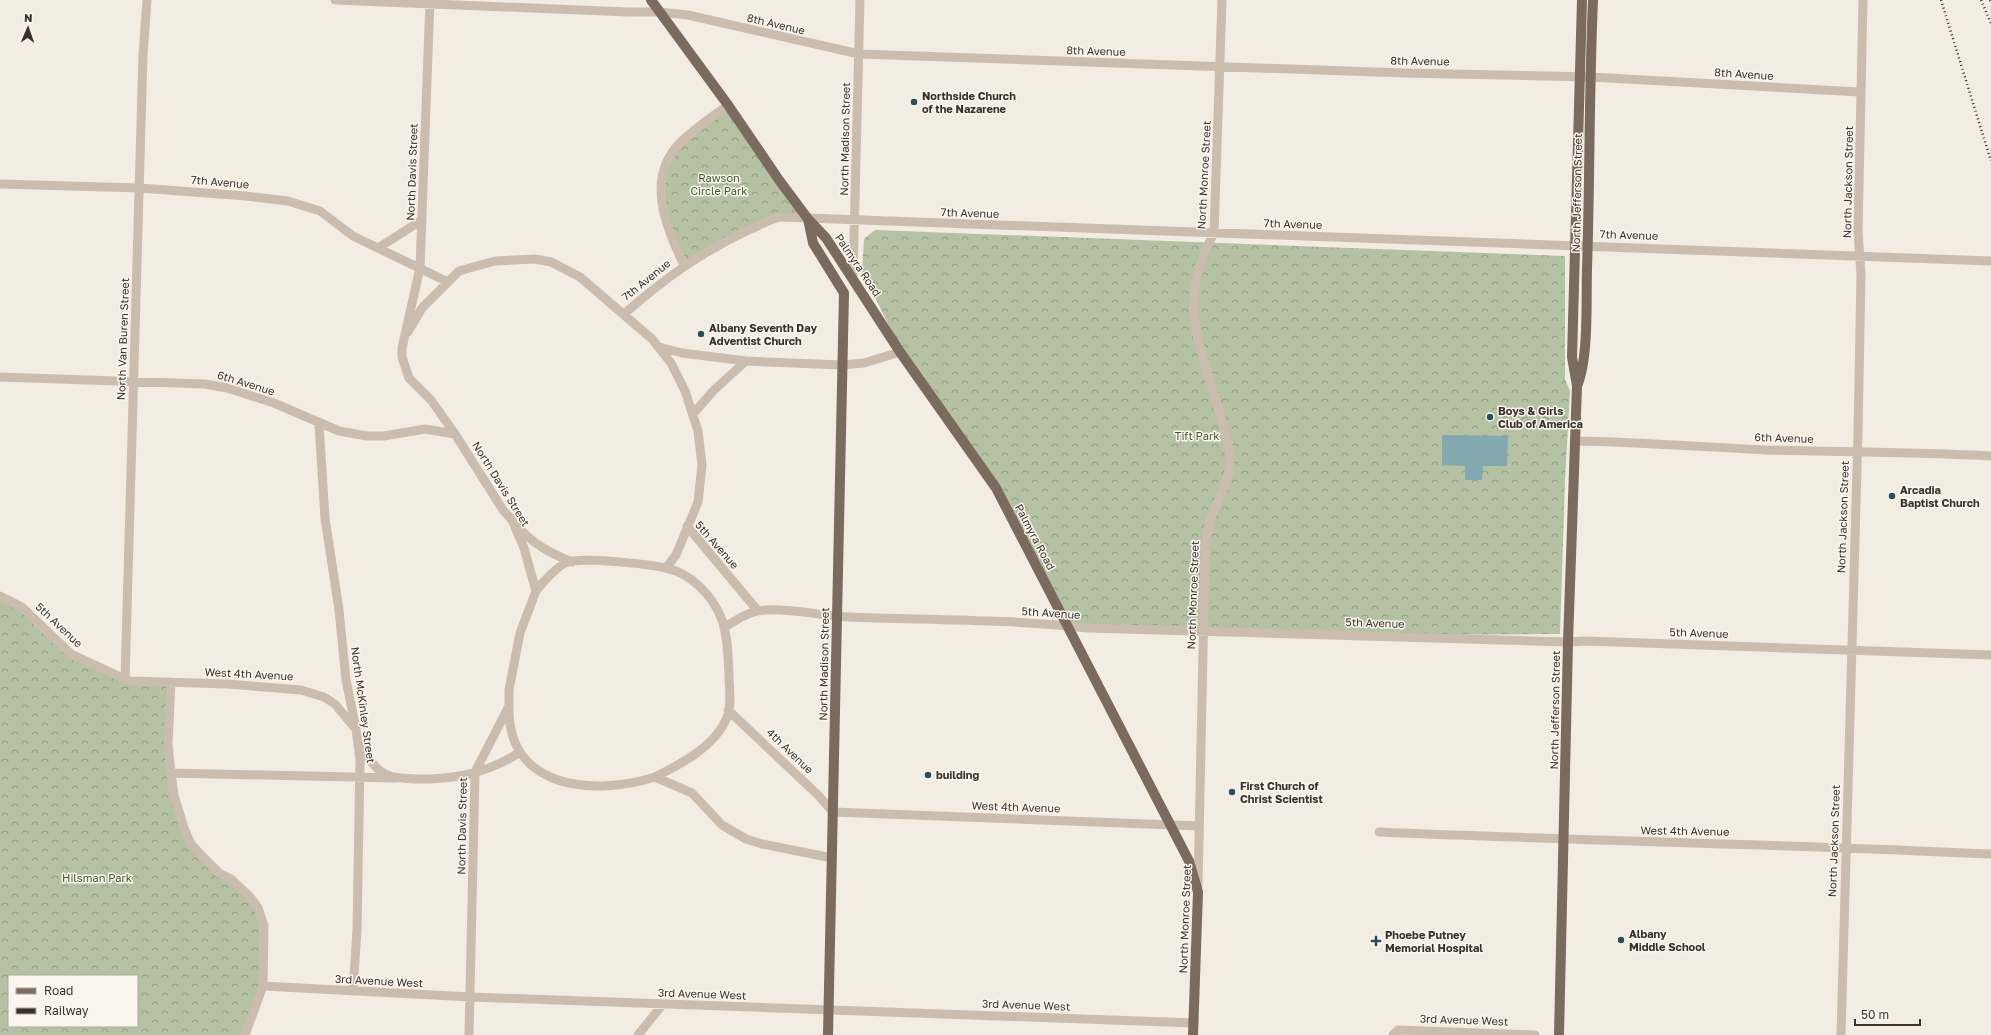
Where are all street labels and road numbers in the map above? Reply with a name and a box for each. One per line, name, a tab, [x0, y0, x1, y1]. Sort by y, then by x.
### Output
street label: 8th Avenue	[746, 10, 807, 37]
street label: 8th Avenue	[1066, 43, 1126, 58]
street label: 8th Avenue	[1390, 53, 1450, 68]
street label: 8th Avenue	[1714, 65, 1774, 82]
street label: North Madison Street	[837, 82, 852, 196]
street label: North Monroe Street	[1194, 120, 1213, 230]
street label: North Davis Street	[403, 123, 420, 221]
street label: North Jackson Street	[1840, 126, 1855, 238]
street label: North Jefferson Street	[1569, 133, 1584, 253]
street label: 7th Avenue	[190, 172, 250, 191]
street label: 7th Avenue	[941, 205, 1000, 220]
street label: 7th Avenue	[1264, 216, 1323, 231]
street label: 7th Avenue	[1600, 227, 1659, 242]
street label: Palmyra Road	[833, 231, 884, 298]
street label: 7th Avenue	[619, 256, 673, 303]
street label: North Van Buren Street	[114, 278, 131, 400]
street label: 6th Avenue	[216, 368, 276, 397]
street label: 6th Avenue	[1754, 430, 1814, 445]
street label: North Davis Street	[470, 439, 533, 528]
street label: North Jackson Street	[1834, 461, 1851, 573]
street label: Palmyra Road	[1013, 502, 1058, 572]
street label: 5th Avenue	[693, 518, 742, 571]
street label: North Monroe Street	[1184, 540, 1201, 650]
street label: 5th Avenue	[33, 600, 85, 650]
street label: 5th Avenue	[1021, 604, 1081, 621]
street label: North Madison Street	[816, 607, 831, 721]
street label: 5th Avenue	[1345, 615, 1405, 630]
street label: 5th Avenue	[1669, 625, 1729, 640]
street label: North McKinley Street	[349, 646, 378, 764]
street label: North Jefferson Street	[1547, 650, 1562, 770]
street label: West 4th Avenue	[204, 665, 294, 682]
street label: 4th Avenue	[764, 725, 816, 776]
street label: North Davis Street	[454, 777, 469, 875]
street label: North Jackson Street	[1825, 785, 1842, 897]
street label: West 4th Avenue	[971, 798, 1061, 815]
street label: West 4th Avenue	[1640, 823, 1730, 838]
street label: North Monroe Street	[1176, 864, 1193, 974]
street label: 3rd Avenue West	[335, 972, 424, 989]
street label: 3rd Avenue West	[658, 985, 746, 1002]
street label: 3rd Avenue West	[982, 996, 1070, 1013]
street label: 3rd Avenue West	[1420, 1011, 1508, 1028]

